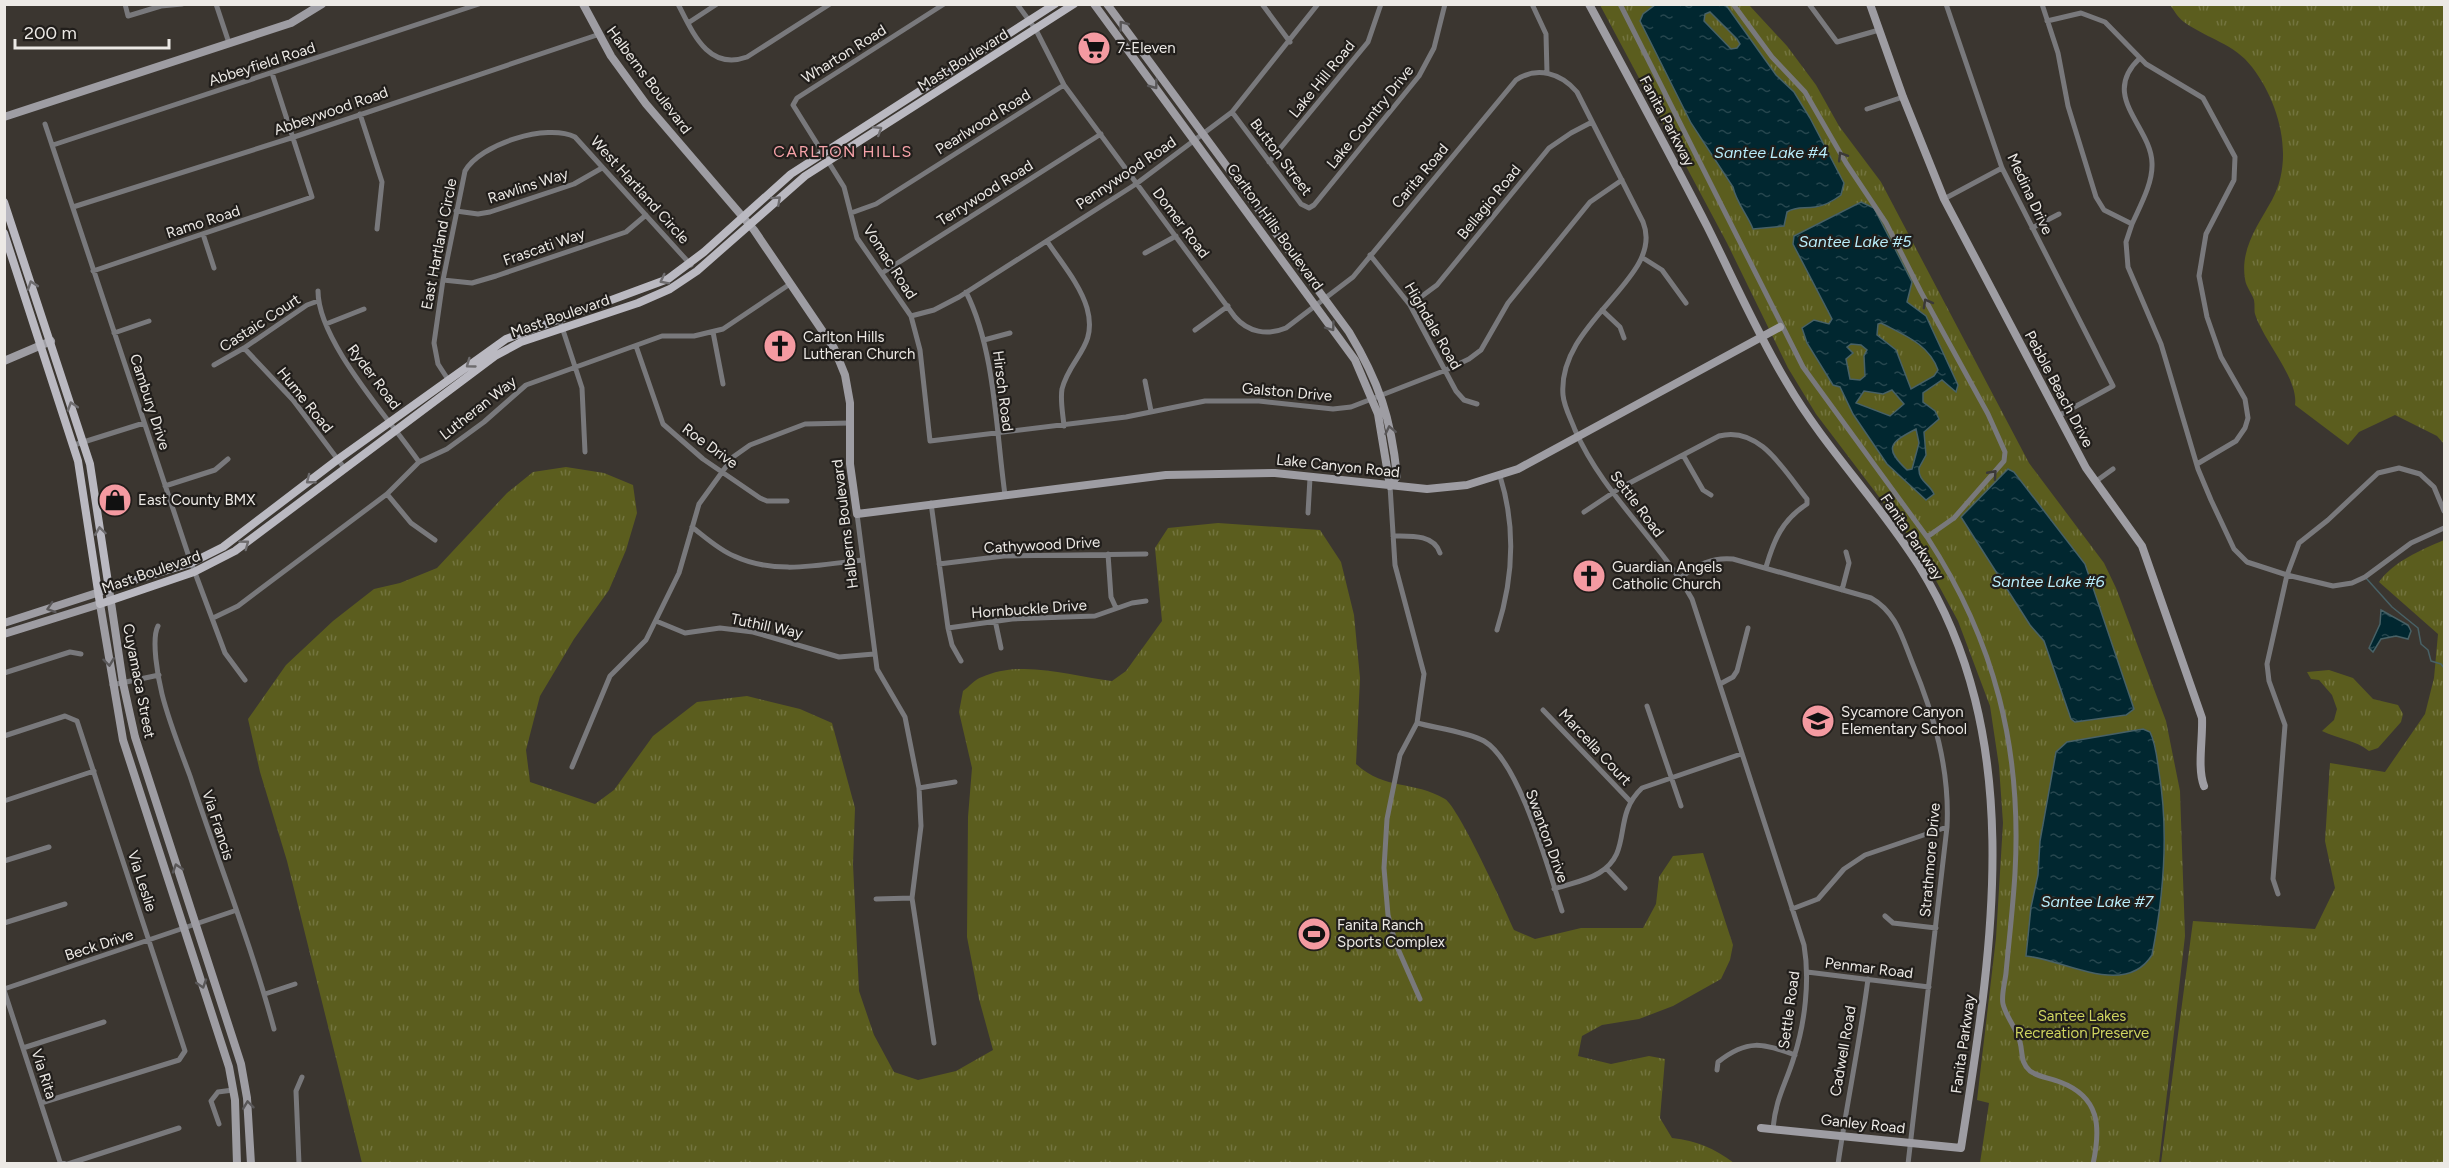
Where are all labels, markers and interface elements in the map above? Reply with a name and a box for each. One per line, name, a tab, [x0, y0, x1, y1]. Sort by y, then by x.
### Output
scale bar	[15, 12, 170, 50]
street label: Wharton Road	[798, 21, 890, 87]
one-way arrow	[1119, 21, 1130, 32]
text: 200 m	[24, 22, 77, 44]
street label: Halberns Boulevard	[603, 23, 695, 137]
street label: Mast Boulevard	[914, 25, 1012, 95]
supermarket icon: 7-Eleven	[1076, 30, 1112, 66]
street label: Lake Hill Road	[1285, 37, 1359, 121]
street label: Abbeyfield Road	[206, 38, 318, 90]
place label: 7-Eleven	[1117, 39, 1176, 57]
street label: Lake Country Drive	[1323, 62, 1417, 172]
street label: Fanita Parkway	[1636, 73, 1698, 170]
one-way arrow	[1146, 79, 1157, 90]
street label: Abbeywood Road	[272, 83, 390, 139]
street label: Pearlwood Road	[932, 86, 1034, 158]
street label: Button Street	[1246, 115, 1316, 199]
one-way arrow	[871, 126, 882, 137]
street label: West Hartland Circle	[587, 132, 693, 248]
street label: Pennywood Road	[1072, 133, 1180, 213]
street label: Carita Road	[1388, 140, 1452, 212]
district label: CARLTON HILLS	[773, 142, 913, 161]
water label: Santee Lake #4	[1714, 143, 1828, 162]
street label: Medina Drive	[2003, 151, 2057, 237]
one-way arrow	[1837, 152, 1849, 162]
street label: Terrywood Road	[934, 156, 1036, 230]
street label: Carlton Hills Boulevard	[1223, 160, 1327, 294]
street label: Bellagio Road	[1453, 161, 1525, 243]
street label: Rawlins Way	[485, 164, 571, 208]
street label: East Hartland Circle	[417, 177, 461, 311]
street label: Domer Road	[1149, 184, 1213, 262]
one-way arrow	[770, 196, 781, 207]
street label: Ramo Road	[164, 202, 242, 242]
street label: Vomac Road	[859, 221, 921, 303]
street label: Frascati Way	[501, 225, 587, 269]
water label: Santee Lake #5	[1798, 232, 1912, 251]
one-way arrow	[659, 272, 670, 284]
street label: Highdale Road	[1401, 279, 1465, 373]
one-way arrow	[27, 280, 39, 291]
street label: Castaic Court	[216, 290, 304, 356]
street label: Mast Boulevard	[508, 291, 612, 341]
one-way arrow	[1923, 299, 1934, 309]
one-way arrow	[1324, 320, 1335, 331]
church icon: Carlton Hills Lutheran Church	[762, 328, 798, 364]
place label: Carlton Hills Lutheran Church	[803, 328, 915, 363]
street label: Pebble Beach Drive	[2021, 328, 2097, 450]
street label: Ryder Road	[344, 341, 404, 413]
street label: Hirsch Road	[989, 349, 1017, 433]
street label: Cambury Drive	[126, 352, 174, 452]
one-way arrow	[465, 356, 476, 367]
street label: Hume Road	[273, 364, 337, 436]
street label: Lutheran Way	[436, 372, 520, 444]
street label: Galston Drive	[1241, 379, 1333, 405]
one-way arrow	[67, 401, 79, 412]
street label: Roe Drive	[679, 420, 741, 472]
one-way arrow	[1385, 426, 1398, 436]
street label: Lake Canyon Road	[1275, 451, 1401, 481]
street label: Halberns Boulevard	[828, 458, 862, 590]
street label: Settle Road	[1606, 467, 1668, 541]
one-way arrow	[1986, 470, 1997, 481]
one-way arrow	[306, 473, 317, 484]
shop icon: East County BMX	[97, 482, 133, 518]
street label: Fanita Parkway	[1877, 490, 1948, 584]
place label: East County BMX	[138, 491, 256, 509]
one-way arrow	[95, 526, 107, 536]
street label: Cathywood Drive	[983, 533, 1101, 557]
one-way arrow	[238, 540, 249, 551]
street label: Mast Boulevard	[99, 547, 203, 597]
church icon: Guardian Angels Catholic Church	[1571, 558, 1607, 594]
place label: Guardian Angels Catholic Church	[1612, 558, 1722, 593]
water label: Santee Lake #6	[1992, 572, 2105, 591]
street label: Hornbuckle Drive	[971, 596, 1087, 622]
one-way arrow	[46, 601, 57, 613]
street label: Tuthill Way	[729, 610, 805, 642]
street label: Cuyamaca Street	[119, 622, 159, 740]
one-way arrow	[102, 657, 115, 666]
school or university icon: Sycamore Canyon Elementary School	[1800, 703, 1836, 739]
place label: Sycamore Canyon Elementary School	[1841, 703, 1967, 738]
street label: Marcella Court	[1555, 705, 1635, 789]
street label: Swanton Drive	[1522, 787, 1572, 885]
street label: Via Francis	[198, 788, 238, 862]
street label: Strathmore Drive	[1916, 802, 1944, 918]
street label: Via Leslie	[124, 848, 160, 914]
one-way arrow	[172, 863, 185, 874]
water label: Santee Lake #7	[2041, 892, 2155, 911]
sports icon: Fanita Ranch Sports Complex	[1296, 916, 1332, 952]
place label: Fanita Ranch Sports Complex	[1337, 916, 1445, 951]
street label: Beck Drive	[62, 925, 136, 965]
street label: Penmar Road	[1824, 954, 1914, 982]
street label: Settle Road	[1775, 970, 1803, 1050]
one-way arrow	[195, 978, 208, 989]
street label: Fanita Parkway	[1947, 993, 1979, 1095]
street label: Cadwell Road	[1826, 1004, 1860, 1098]
park label: Santee Lakes Recreation Preserve	[2015, 1007, 2149, 1042]
street label: Via Rita	[28, 1047, 60, 1101]
one-way arrow	[242, 1101, 255, 1110]
street label: Ganley Road	[1820, 1111, 1906, 1137]

